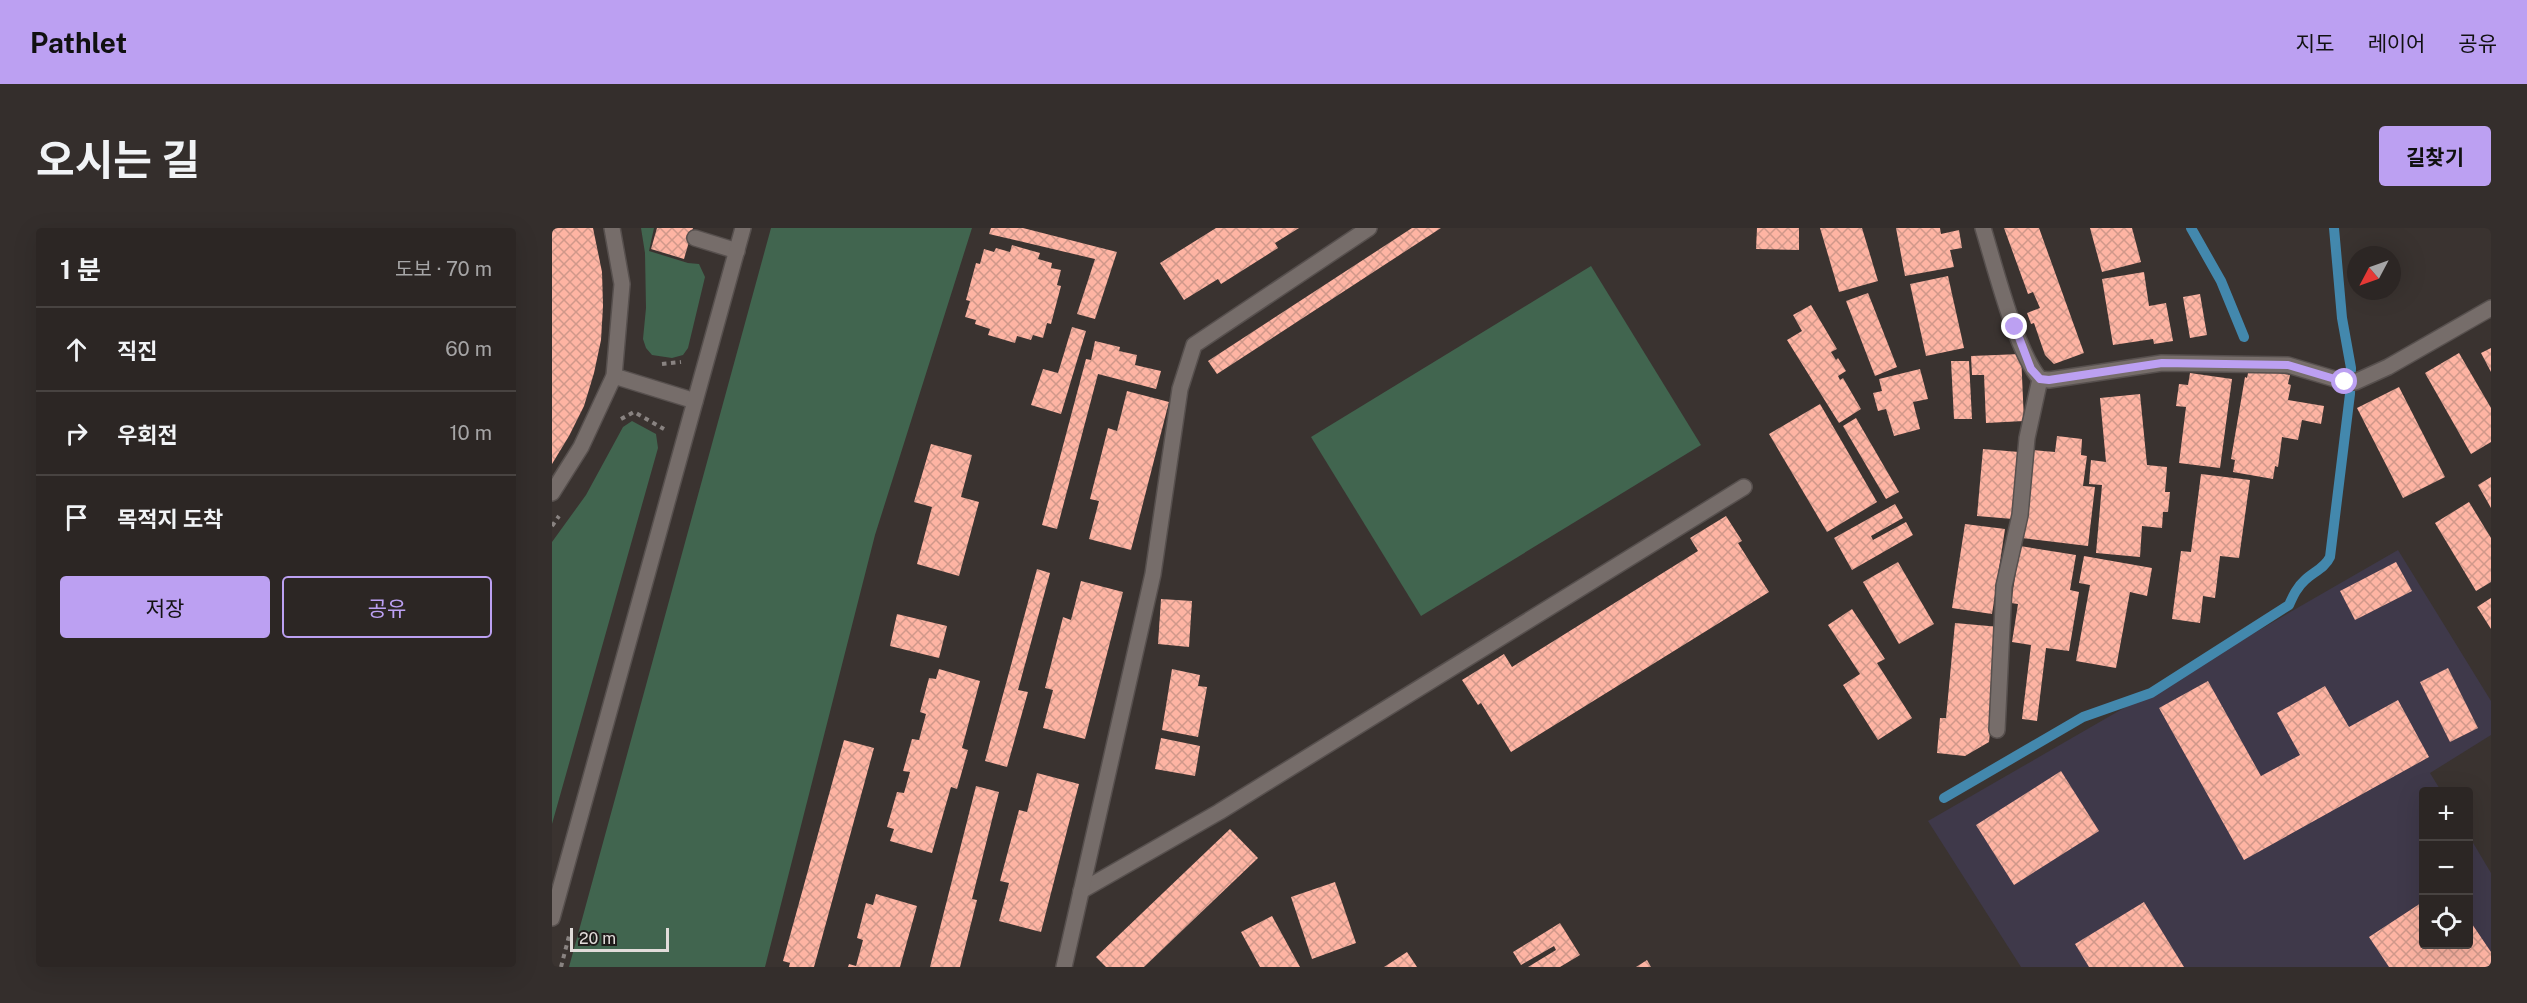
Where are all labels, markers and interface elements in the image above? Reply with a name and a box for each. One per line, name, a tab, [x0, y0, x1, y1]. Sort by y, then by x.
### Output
text: Pathlet	[30, 26, 127, 59]
text: 지도	[2296, 31, 2334, 56]
text: 레이어	[2367, 31, 2425, 56]
text: 공유	[2458, 31, 2497, 56]
button: 길찾기	[2379, 126, 2491, 186]
text: 오시는 길	[36, 135, 200, 184]
north arrow	[2347, 246, 2401, 300]
text: 1 분	[60, 254, 101, 285]
text: 도보 · 70 m	[395, 257, 492, 281]
route end	[2001, 313, 2027, 339]
icon: ahead	[60, 333, 93, 366]
text: 60 m	[445, 337, 492, 361]
text: 직진	[117, 338, 157, 364]
route start	[2331, 368, 2357, 394]
icon: right	[60, 417, 93, 450]
text: 10 m	[449, 421, 492, 445]
text: 우회전	[117, 422, 178, 448]
icon: arrive	[60, 501, 93, 534]
text: 목적지 도착	[117, 506, 223, 532]
button: 저장	[60, 576, 270, 638]
button: 공유	[282, 576, 492, 638]
map controls	[2419, 787, 2473, 949]
button: +	[2419, 787, 2473, 841]
button: −	[2419, 841, 2473, 895]
button: locate	[2419, 895, 2473, 949]
scale bar	[570, 925, 669, 952]
text: 20 m	[579, 929, 616, 948]

